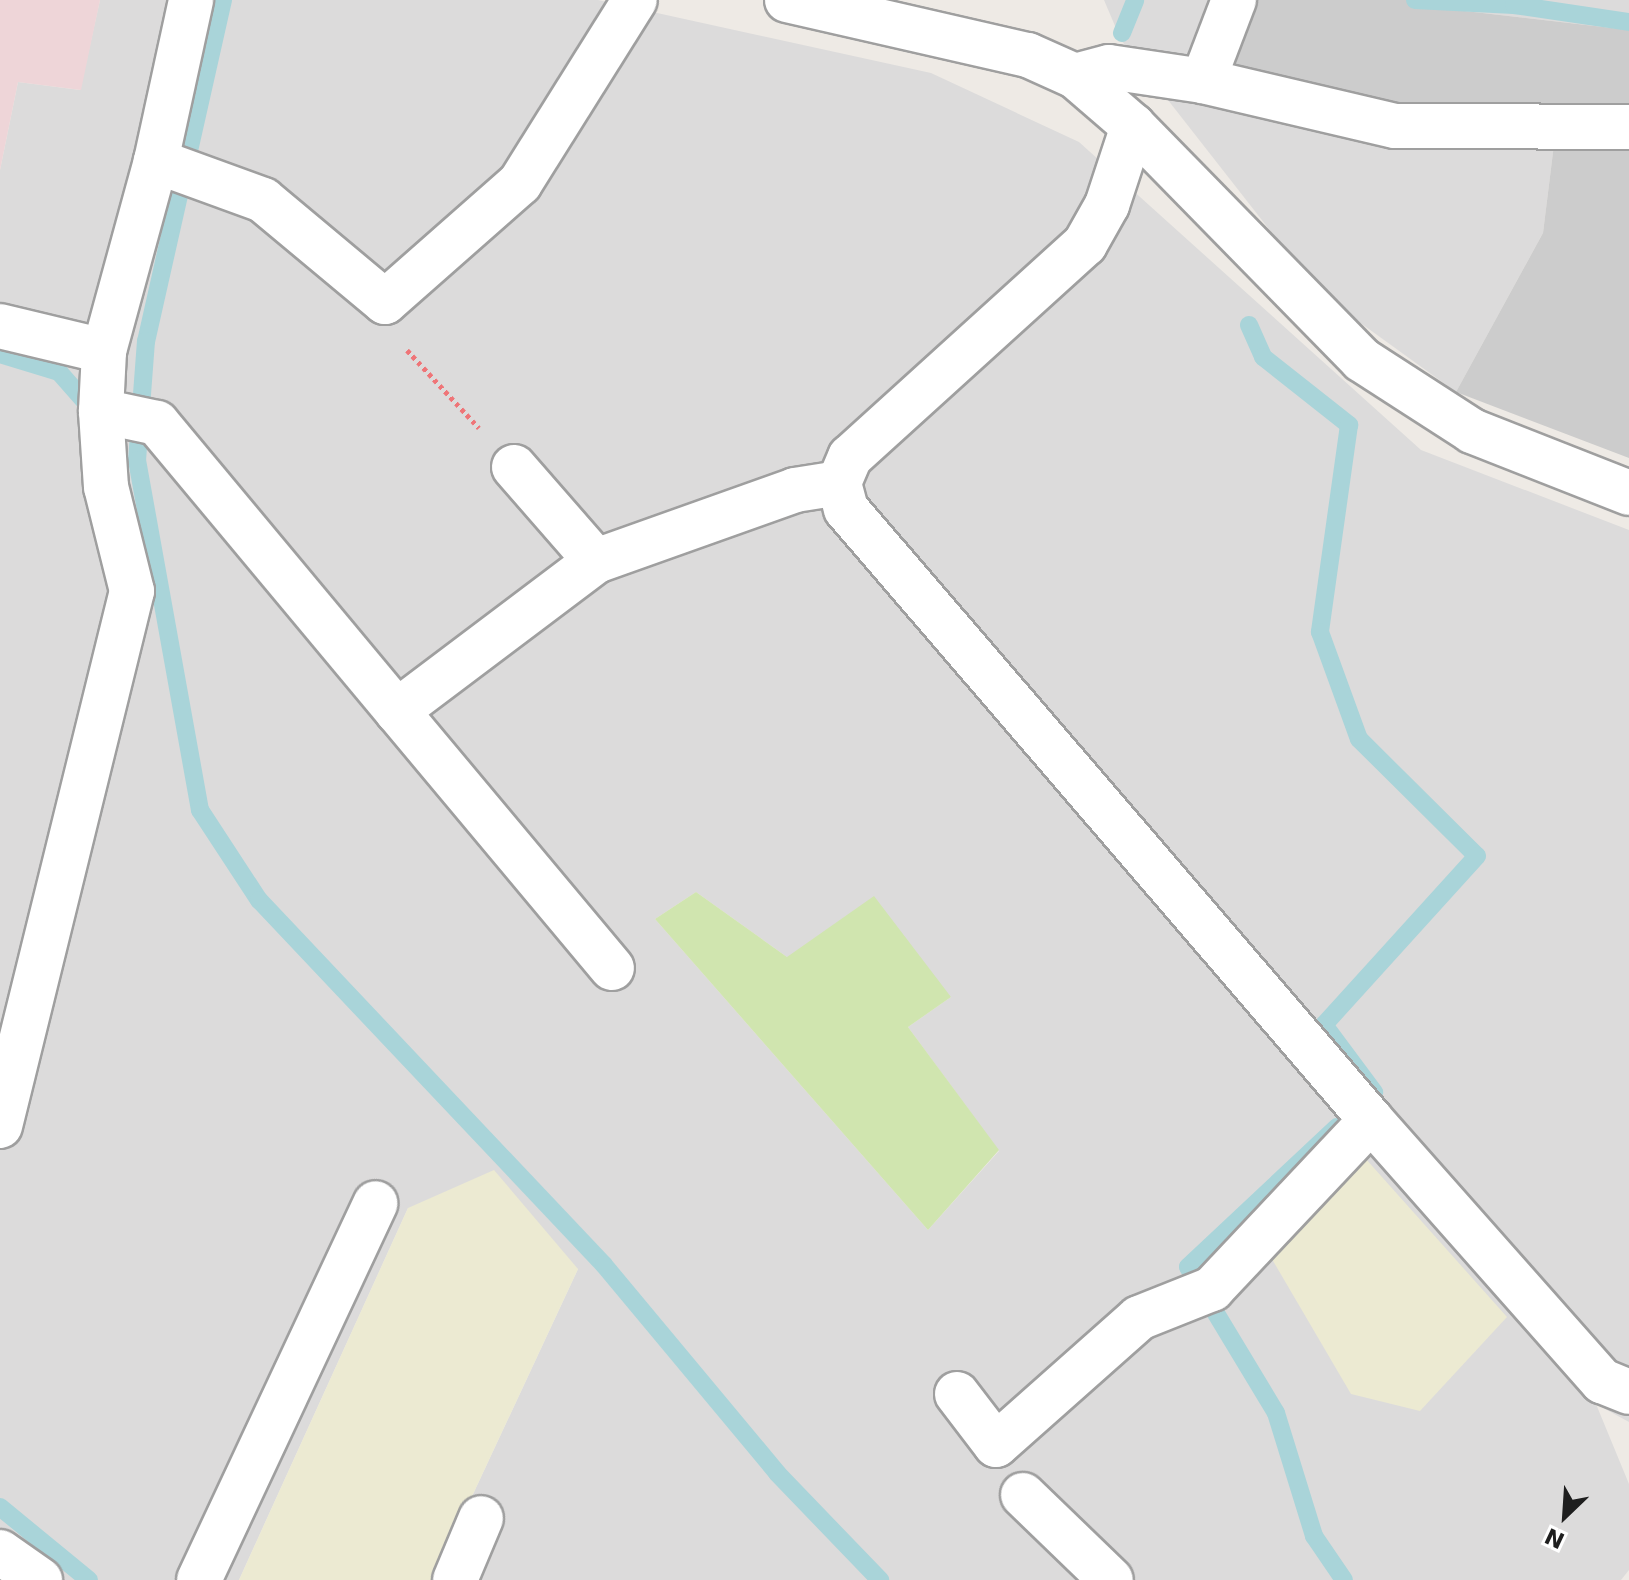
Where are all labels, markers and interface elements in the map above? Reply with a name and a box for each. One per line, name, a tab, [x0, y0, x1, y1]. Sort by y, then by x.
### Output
north arrow	[1525, 1476, 1605, 1556]
text: N	[1541, 1523, 1568, 1553]

